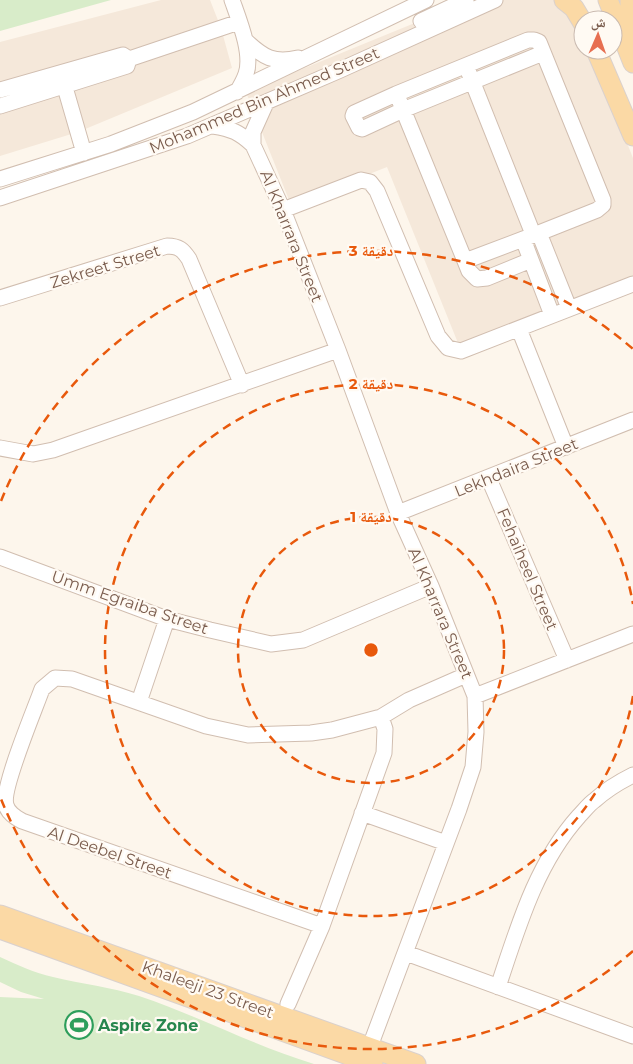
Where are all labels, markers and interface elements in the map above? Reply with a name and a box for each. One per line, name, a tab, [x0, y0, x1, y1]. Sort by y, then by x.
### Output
north arrow	[573, 10, 623, 60]
text: ش	[591, 13, 606, 31]
street label: Mohammed Bin Ahmed Street	[146, 43, 382, 158]
street label: Al Kharrara Street	[256, 167, 327, 306]
street label: Zekreet Street	[48, 241, 163, 292]
text: 3 دقيقة	[348, 241, 393, 260]
text: 2 دقيقة	[349, 374, 393, 393]
street label: Lekhdaira Street	[452, 434, 581, 501]
street label: Fehaiheel Street	[493, 505, 562, 634]
text: 1 دقيقة	[350, 507, 392, 526]
street label: Al Kharrara Street	[404, 545, 477, 682]
street label: Umm Egraiba Street	[49, 567, 211, 638]
centre of rings	[362, 641, 380, 659]
street label: Al Deebel Street	[45, 822, 175, 883]
street label: Khaleeji 23 Street	[139, 957, 277, 1022]
sports icon: Aspire Zone	[64, 1010, 94, 1040]
place label: Aspire Zone	[97, 1016, 198, 1035]

